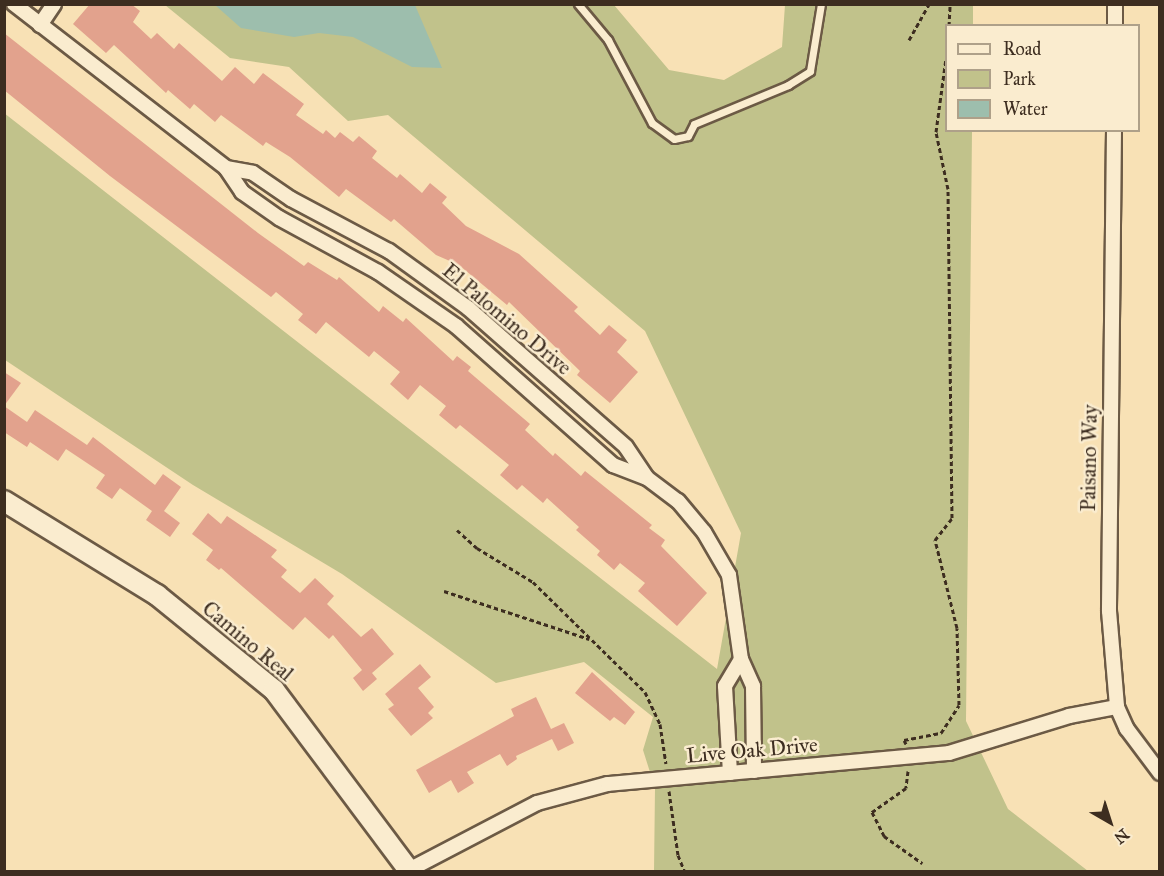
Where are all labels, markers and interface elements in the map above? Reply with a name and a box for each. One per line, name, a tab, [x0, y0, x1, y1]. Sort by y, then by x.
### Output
legend	[945, 24, 1140, 132]
text: Road	[1003, 38, 1041, 60]
text: Park	[1003, 68, 1036, 90]
text: Water	[1003, 98, 1047, 120]
street label: El Palomino Drive	[437, 258, 577, 380]
street label: Paisano Way	[1075, 404, 1103, 512]
street label: Camino Real	[197, 596, 299, 686]
street label: Live Oak Drive	[685, 732, 819, 768]
north arrow	[1080, 792, 1140, 852]
text: N	[1110, 825, 1133, 848]

